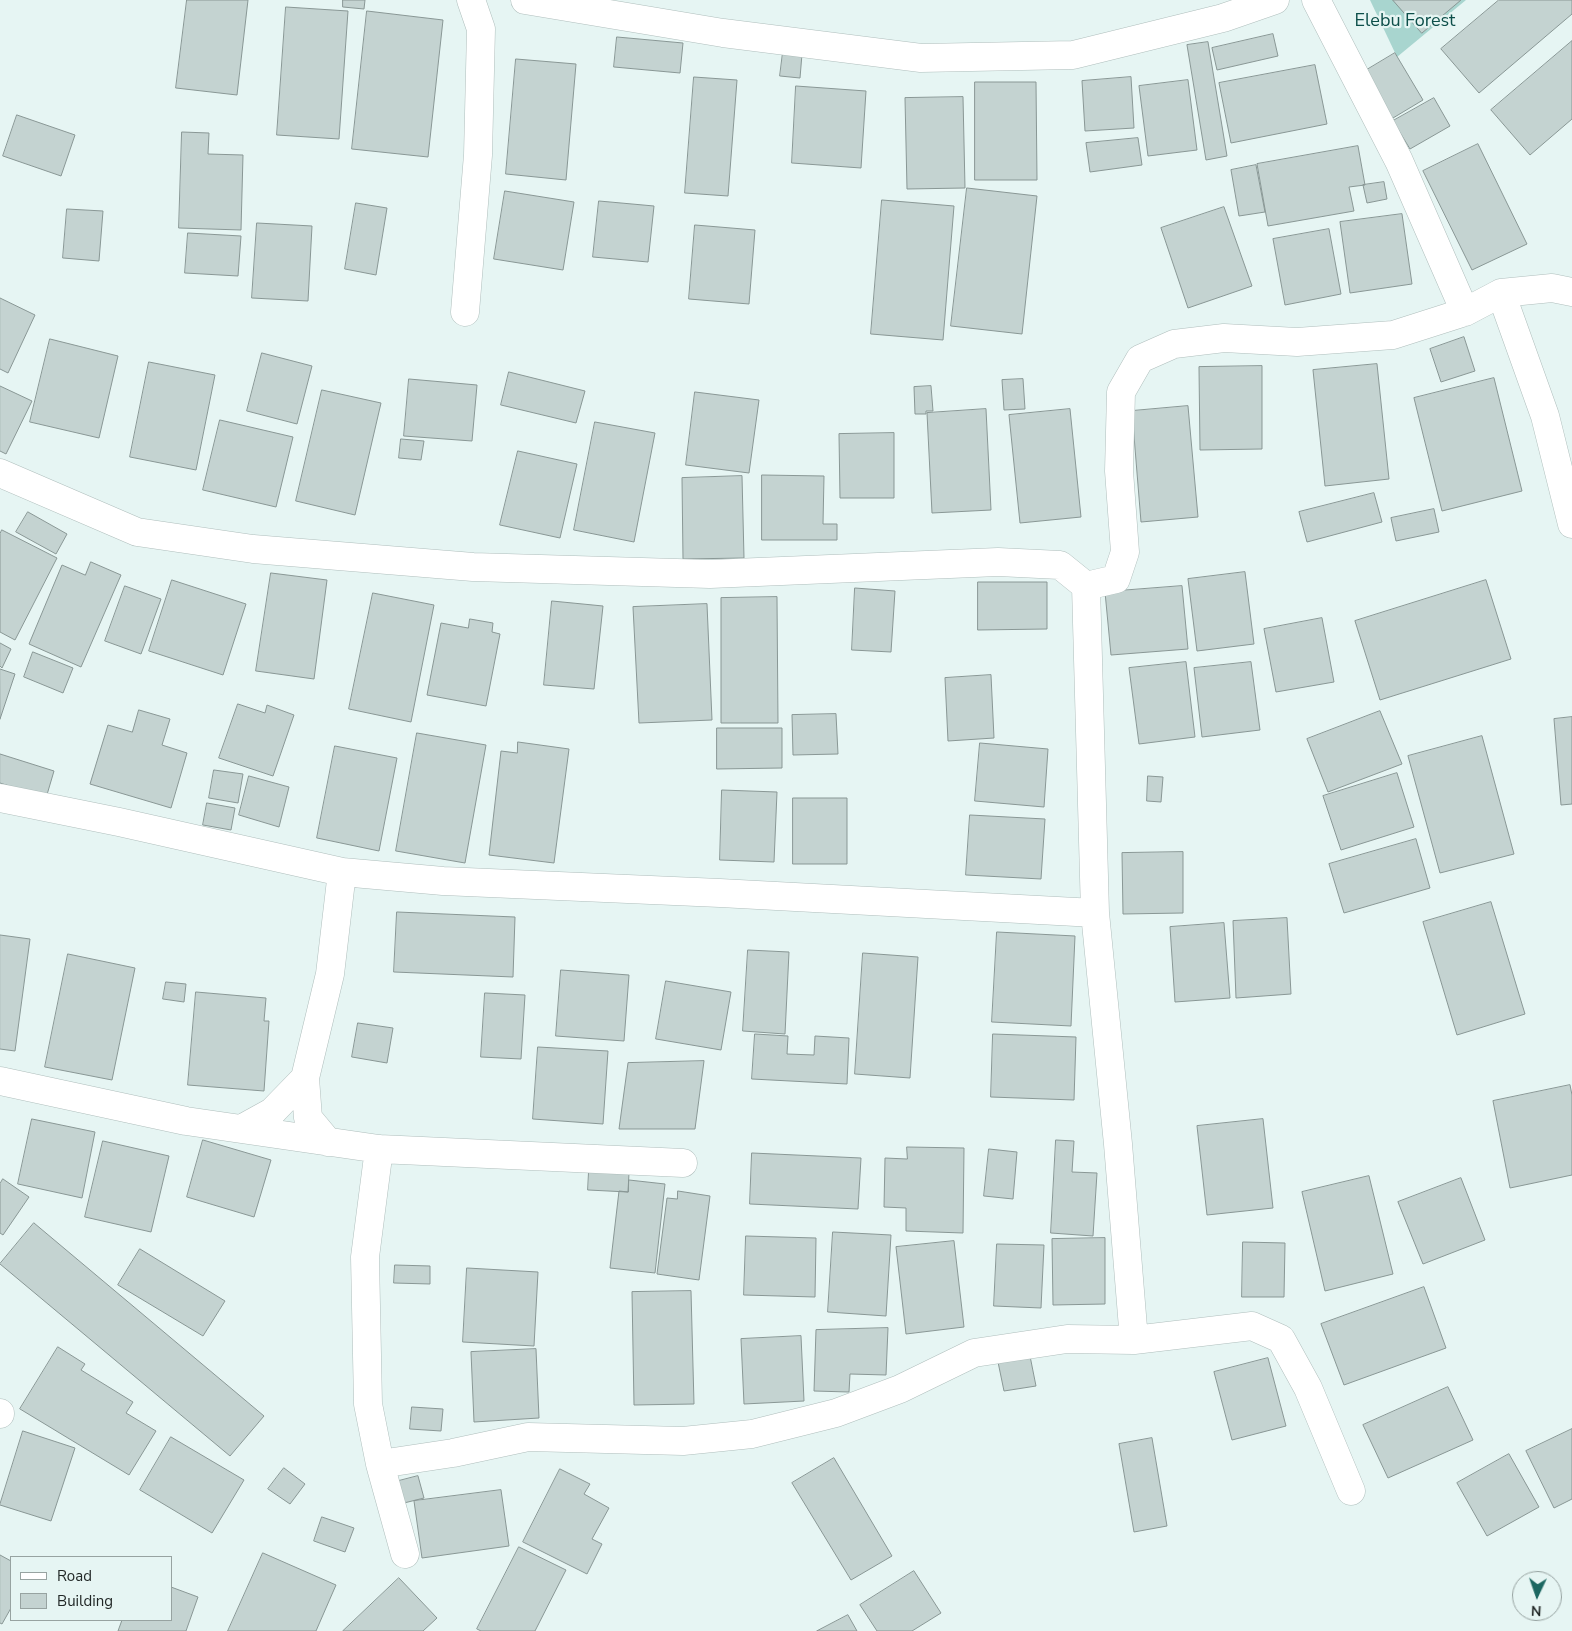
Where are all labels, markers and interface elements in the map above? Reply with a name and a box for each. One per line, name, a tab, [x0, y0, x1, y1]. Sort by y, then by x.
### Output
park label: Elebu Forest	[1355, 11, 1455, 33]
legend	[10, 1556, 172, 1621]
text: Road	[57, 1566, 92, 1586]
north arrow	[1512, 1571, 1562, 1621]
text: Building	[57, 1591, 113, 1611]
text: N	[1531, 1601, 1542, 1620]

